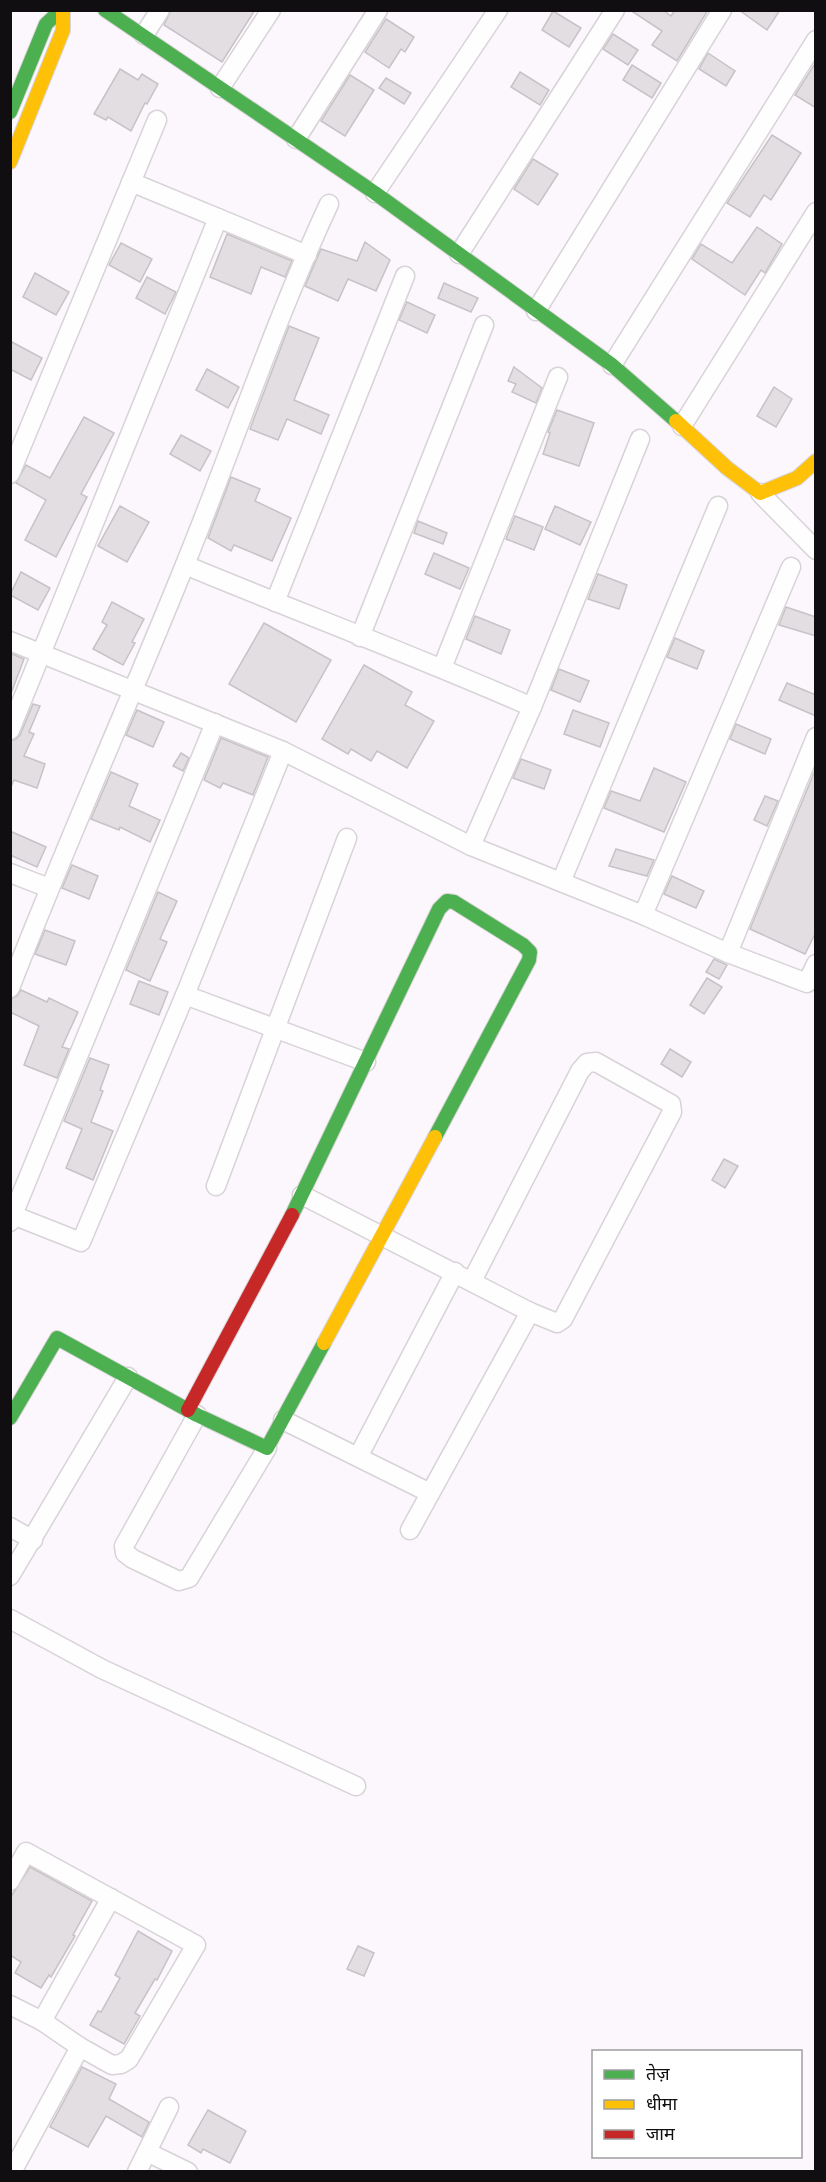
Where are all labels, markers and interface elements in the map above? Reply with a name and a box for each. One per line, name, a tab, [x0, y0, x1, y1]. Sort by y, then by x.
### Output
legend	[592, 2050, 802, 2158]
text: तेज़	[646, 2063, 670, 2085]
text: धीमा	[646, 2093, 677, 2115]
text: जाम	[646, 2123, 676, 2145]

